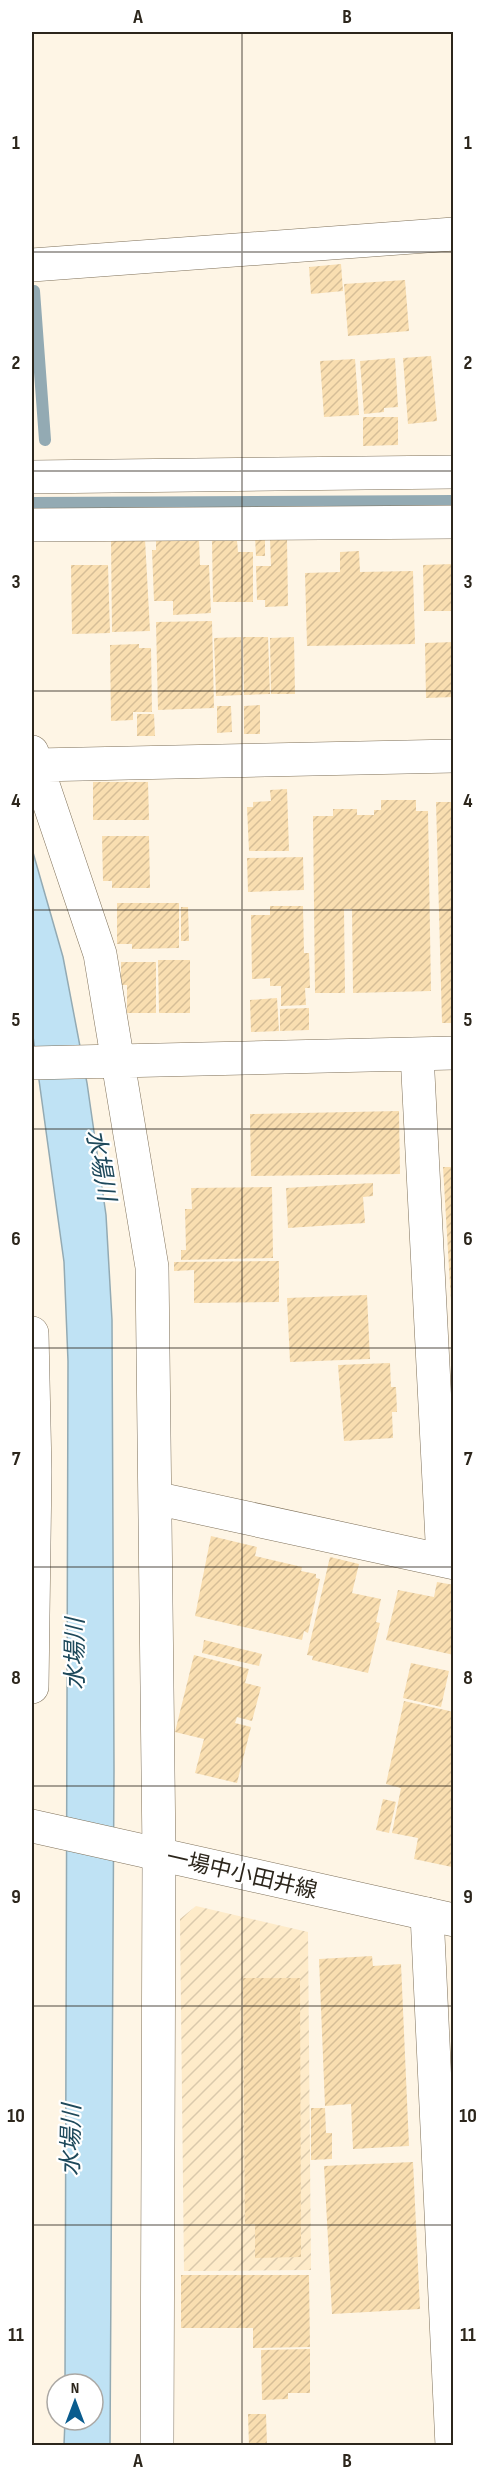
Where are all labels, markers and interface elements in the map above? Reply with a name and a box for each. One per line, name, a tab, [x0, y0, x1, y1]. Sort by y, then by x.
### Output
text: A	[132, 5, 143, 29]
text: B	[342, 5, 352, 29]
text: 1	[12, 131, 20, 155]
text: 1	[464, 131, 472, 155]
text: 2	[12, 351, 20, 375]
text: 2	[464, 351, 472, 375]
text: 3	[12, 570, 21, 594]
text: 3	[464, 570, 473, 594]
text: 4	[11, 789, 21, 813]
text: 4	[463, 789, 473, 813]
text: 5	[12, 1008, 21, 1032]
text: 5	[464, 1008, 473, 1032]
water label: 水場川	[80, 1127, 122, 1206]
text: 6	[11, 1227, 21, 1251]
text: 6	[463, 1227, 473, 1251]
text: 7	[12, 1447, 21, 1471]
text: 7	[464, 1447, 473, 1471]
water label: 水場川	[61, 1615, 90, 1690]
text: 8	[11, 1666, 21, 1690]
text: 8	[463, 1666, 473, 1690]
street label: 一場中小田井線	[164, 1844, 320, 1905]
text: 9	[11, 1885, 21, 1909]
text: 9	[463, 1885, 473, 1909]
water label: 水場川	[56, 2101, 87, 2176]
text: 10	[7, 2104, 25, 2128]
text: 10	[459, 2104, 477, 2128]
text: 11	[8, 2323, 24, 2347]
text: 11	[460, 2323, 476, 2347]
north arrow	[45, 2372, 105, 2432]
text: N	[71, 2379, 79, 2398]
text: A	[132, 2449, 143, 2473]
text: B	[342, 2449, 352, 2473]

